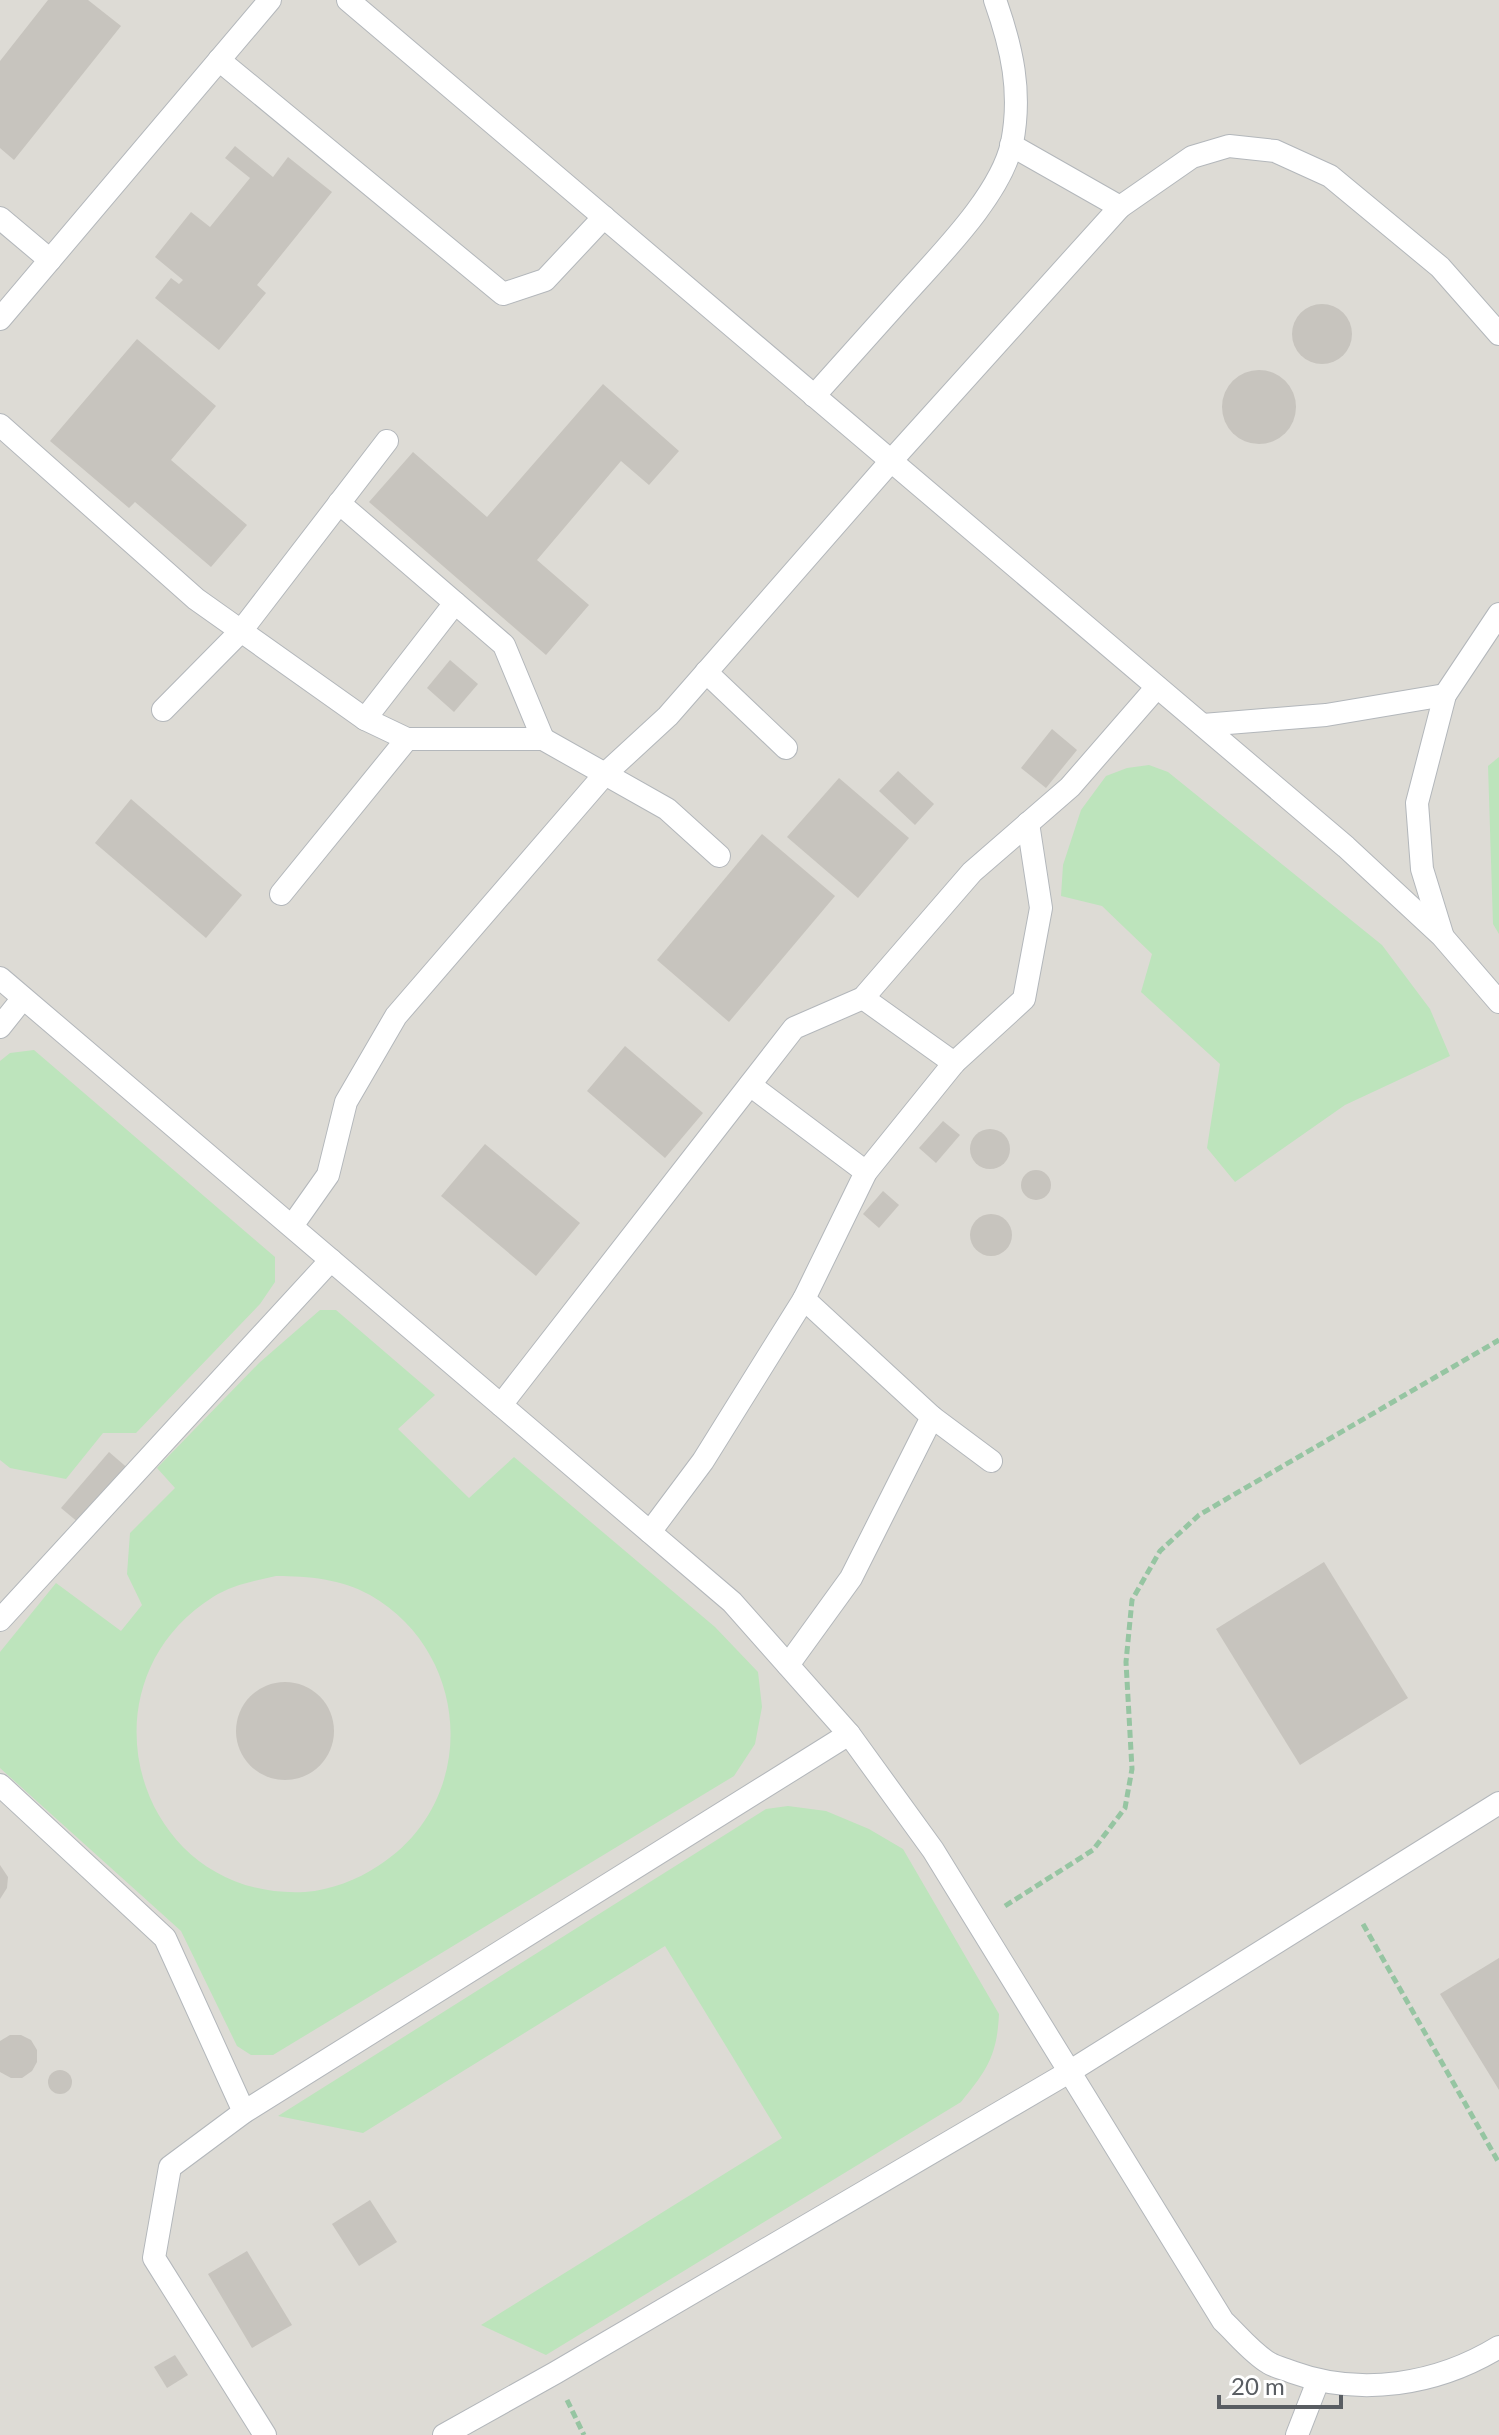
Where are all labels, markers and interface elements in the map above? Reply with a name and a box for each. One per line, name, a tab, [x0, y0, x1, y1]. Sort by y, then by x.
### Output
scale bar	[1219, 2359, 1341, 2409]
text: 20 m	[1231, 2371, 1285, 2400]

